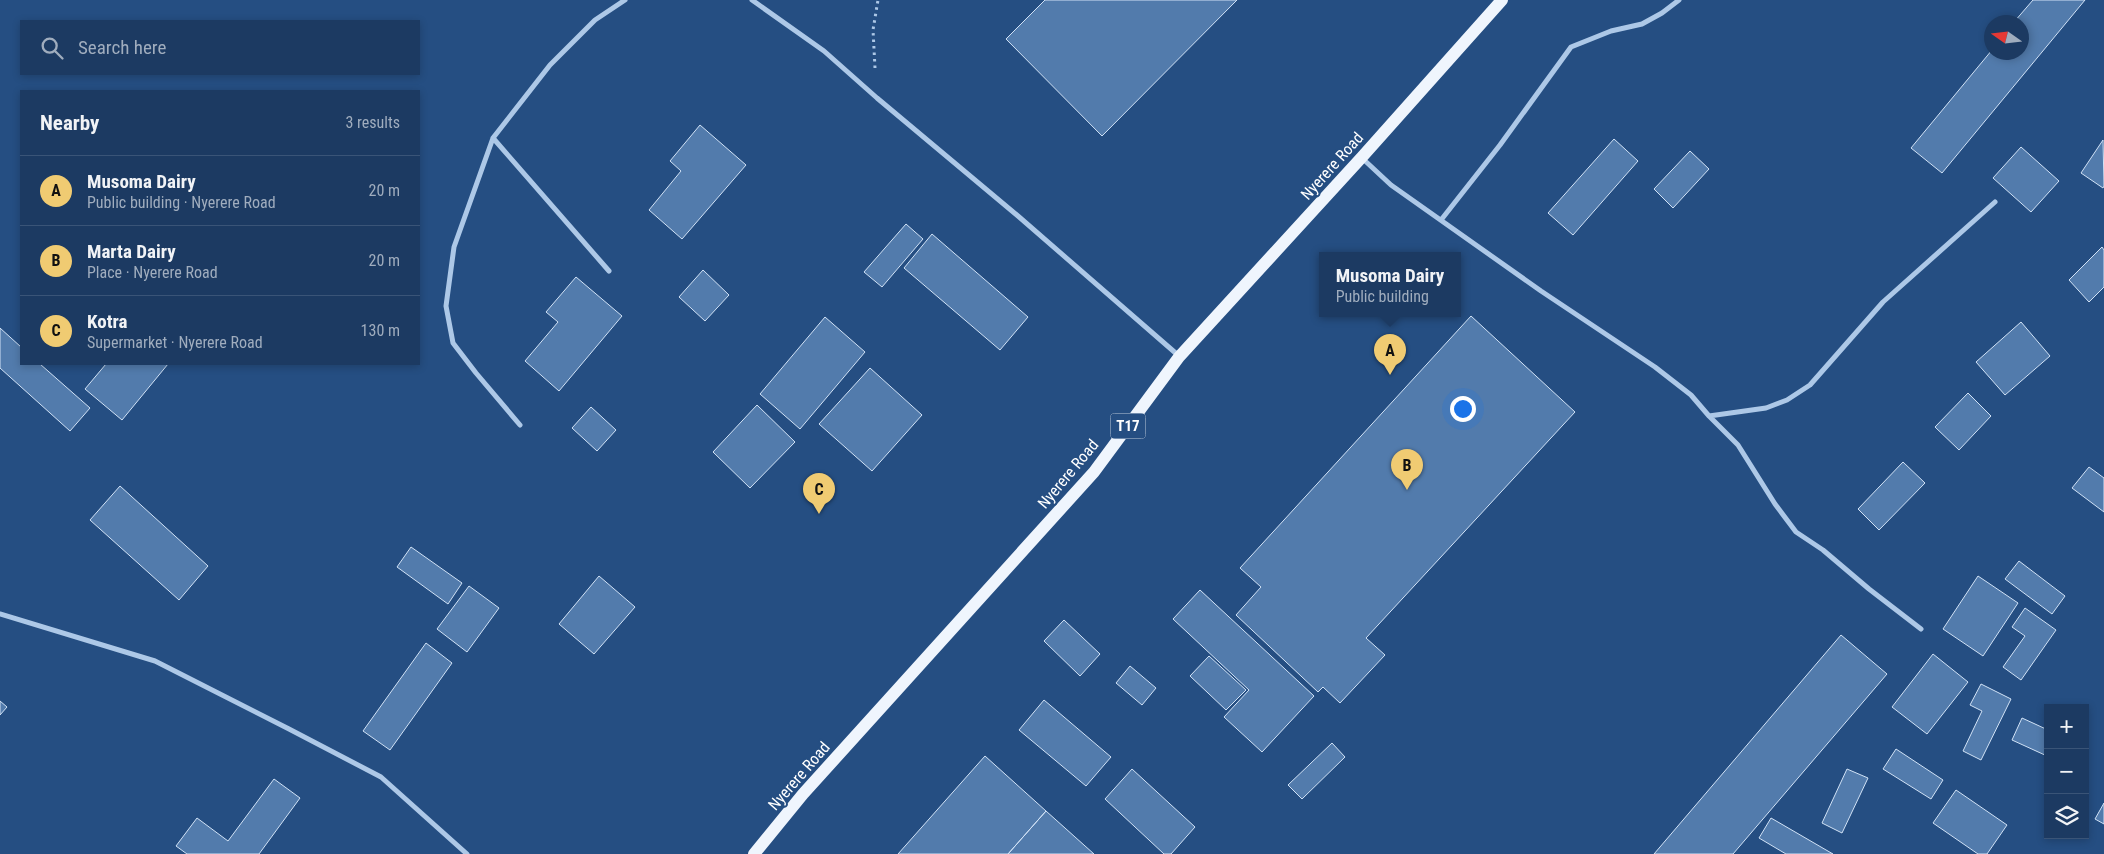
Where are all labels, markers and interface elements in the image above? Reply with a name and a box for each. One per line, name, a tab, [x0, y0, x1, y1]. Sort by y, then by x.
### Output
north arrow	[1984, 15, 2029, 60]
search box	[20, 20, 420, 75]
icon: search	[38, 34, 66, 62]
text: Search here	[78, 36, 166, 59]
text: Nearby	[40, 111, 99, 135]
text: 3 results	[345, 113, 400, 132]
street label: Nyerere Road	[1297, 128, 1367, 204]
text: Musoma Dairy	[87, 170, 196, 193]
text: A	[51, 181, 61, 200]
text: 20 m	[368, 181, 400, 200]
text: Public building · Nyerere Road	[87, 193, 276, 212]
text: Marta Dairy	[87, 240, 176, 263]
text: B	[52, 251, 60, 270]
text: 20 m	[368, 251, 400, 270]
popup	[1319, 252, 1461, 317]
text: Place · Nyerere Road	[87, 263, 218, 282]
text: Musoma Dairy	[1336, 264, 1444, 287]
text: Public building	[1336, 287, 1429, 306]
text: Kotra	[87, 310, 128, 333]
text: C	[51, 321, 61, 340]
text: 130 m	[361, 321, 400, 340]
text: Supermarket · Nyerere Road	[87, 333, 263, 352]
pin: A	[1374, 334, 1406, 375]
your location	[1450, 396, 1476, 422]
road number: T17	[1110, 414, 1146, 438]
street label: Nyerere Road	[1034, 436, 1102, 512]
pin: B	[1391, 449, 1423, 490]
pin: C	[803, 473, 835, 514]
map controls	[2044, 704, 2089, 839]
button: +	[2044, 704, 2089, 749]
street label: Nyerere Road	[764, 738, 834, 814]
button: −	[2044, 749, 2089, 794]
button: layers	[2044, 794, 2089, 839]

